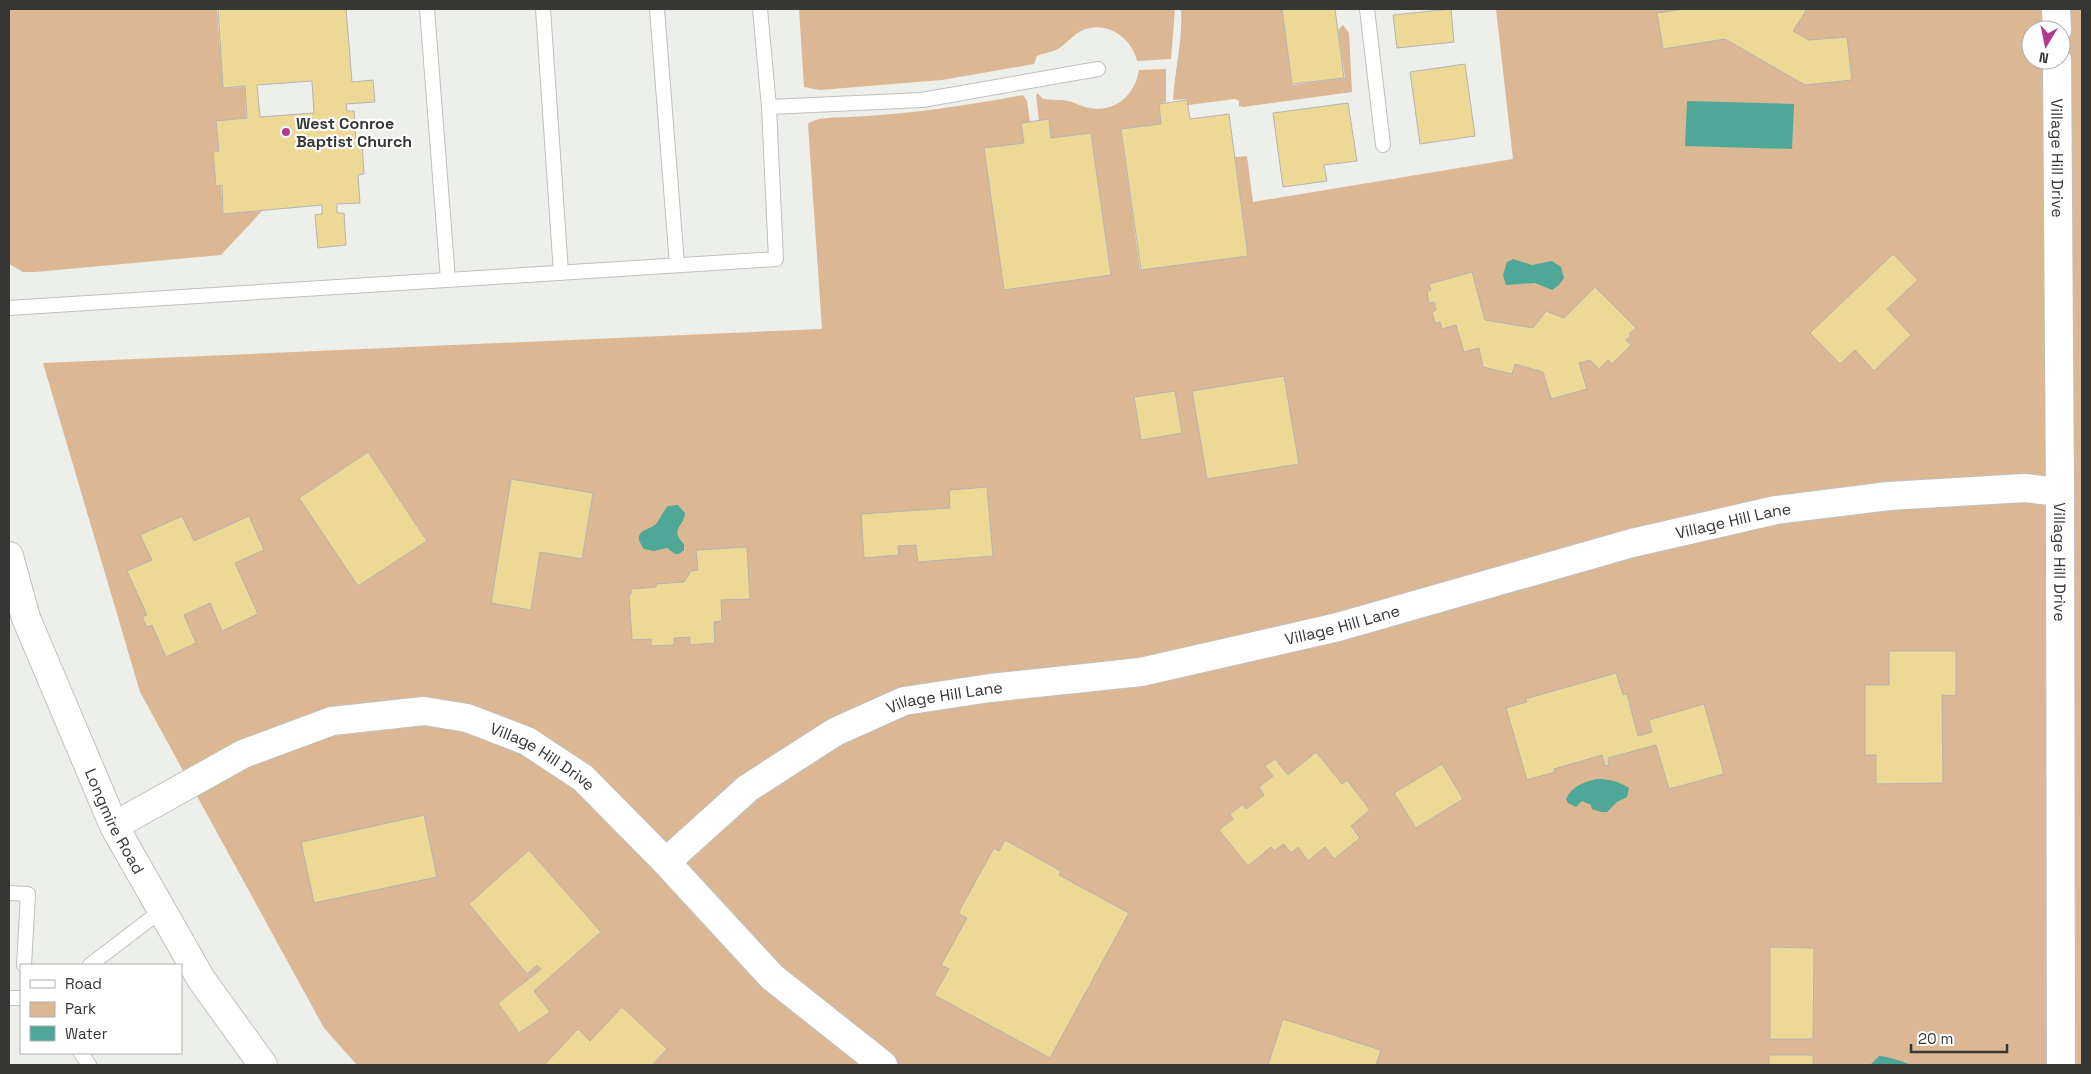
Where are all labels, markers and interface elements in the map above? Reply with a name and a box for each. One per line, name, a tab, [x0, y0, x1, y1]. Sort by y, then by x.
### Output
north arrow	[2021, 20, 2071, 70]
text: N	[2038, 48, 2050, 67]
street label: Village Hill Drive	[2047, 98, 2069, 218]
place label: West Conroe Baptist Church	[296, 113, 412, 152]
marker: West Conroe Baptist Church	[280, 126, 292, 138]
street label: Village Hill Lane	[1673, 498, 1792, 543]
street label: Village Hill Drive	[2050, 502, 2071, 622]
street label: Village Hill Lane	[1282, 599, 1402, 649]
street label: Village Hill Lane	[883, 676, 1004, 718]
street label: Village Hill Drive	[487, 717, 600, 795]
street label: Longmire Road	[80, 765, 150, 878]
legend	[20, 964, 182, 1054]
text: Road	[65, 974, 102, 993]
text: Park	[65, 999, 96, 1018]
scale bar	[1911, 1022, 2007, 1054]
text: Water	[65, 1024, 108, 1043]
text: 20 m	[1918, 1029, 1953, 1048]

